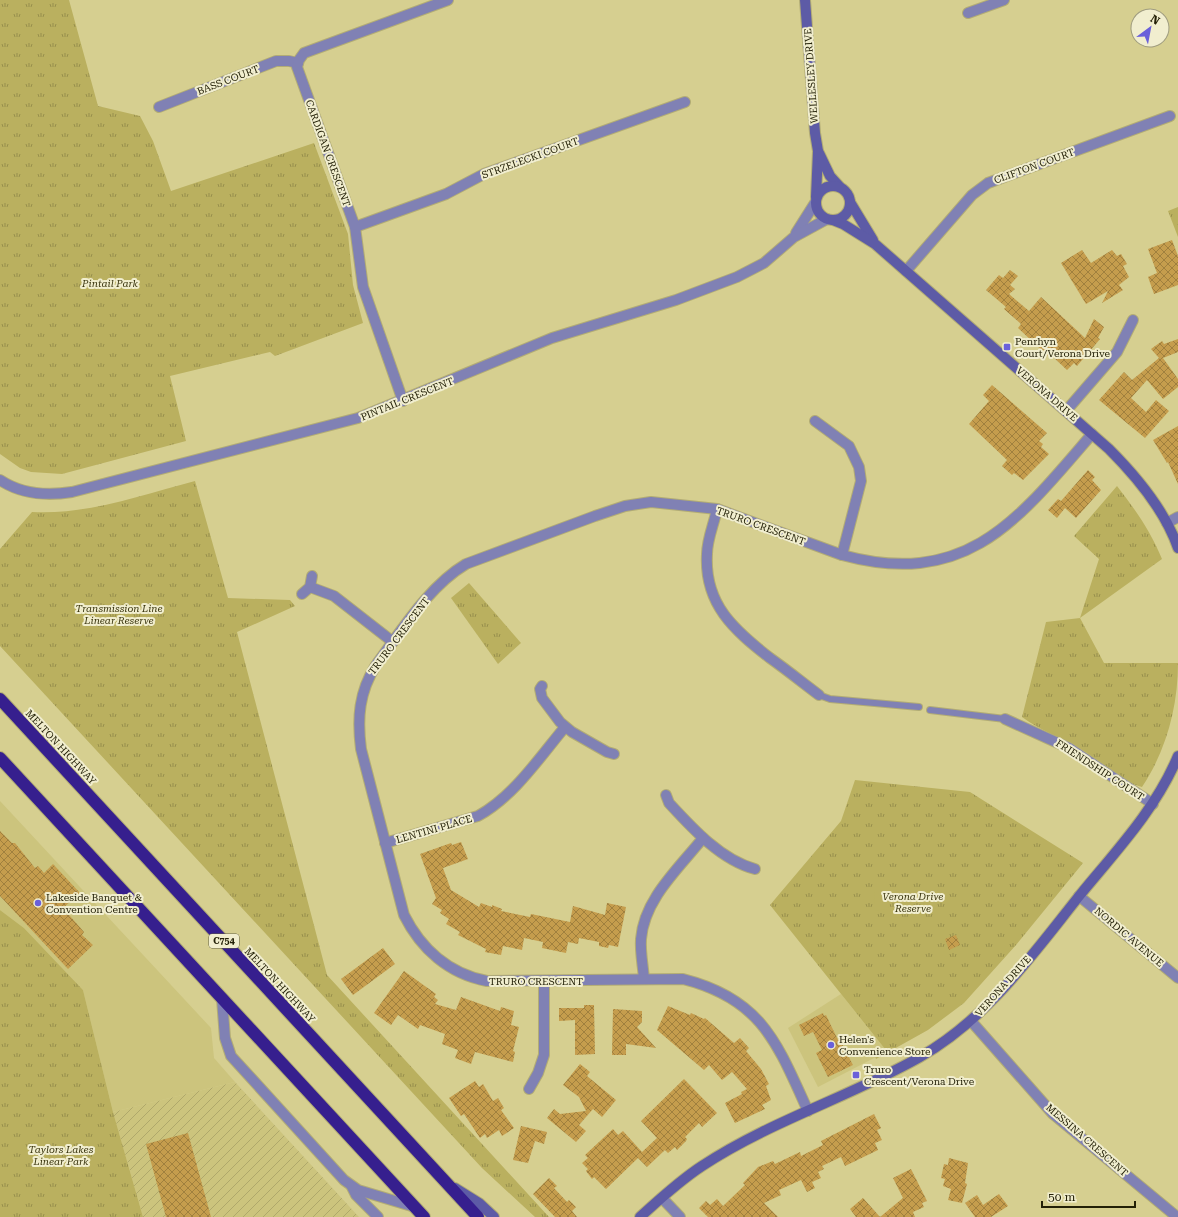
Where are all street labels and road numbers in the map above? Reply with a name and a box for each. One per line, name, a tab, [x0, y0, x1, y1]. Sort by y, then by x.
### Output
street label: WELLESLEY DRIVE	[802, 28, 820, 124]
street label: BASS COURT	[196, 63, 261, 97]
street label: CARDIGAN CRESCENT	[304, 98, 353, 208]
street label: STRZELECKI COURT	[480, 135, 580, 181]
street label: CLIFTON COURT	[992, 146, 1076, 186]
street label: VERONA DRIVE	[1014, 364, 1080, 424]
street label: PINTAIL CRESCENT	[359, 375, 455, 423]
street label: TRURO CRESCENT	[715, 505, 807, 547]
street label: TRURO CRESCENT	[366, 595, 432, 677]
street label: MELTON HIGHWAY	[24, 708, 98, 787]
street label: FRIENDSHIP COURT	[1054, 737, 1146, 803]
street label: LENTINI PLACE	[395, 813, 473, 845]
street label: NORDIC AVENUE	[1092, 905, 1166, 969]
road number: C754	[209, 934, 239, 948]
street label: MELTON HIGHWAY	[243, 946, 317, 1025]
street label: VERONA DRIVE	[973, 954, 1033, 1018]
street label: TRURO CRESCENT	[489, 976, 583, 987]
street label: MESSINA CRESCENT	[1044, 1102, 1130, 1179]

